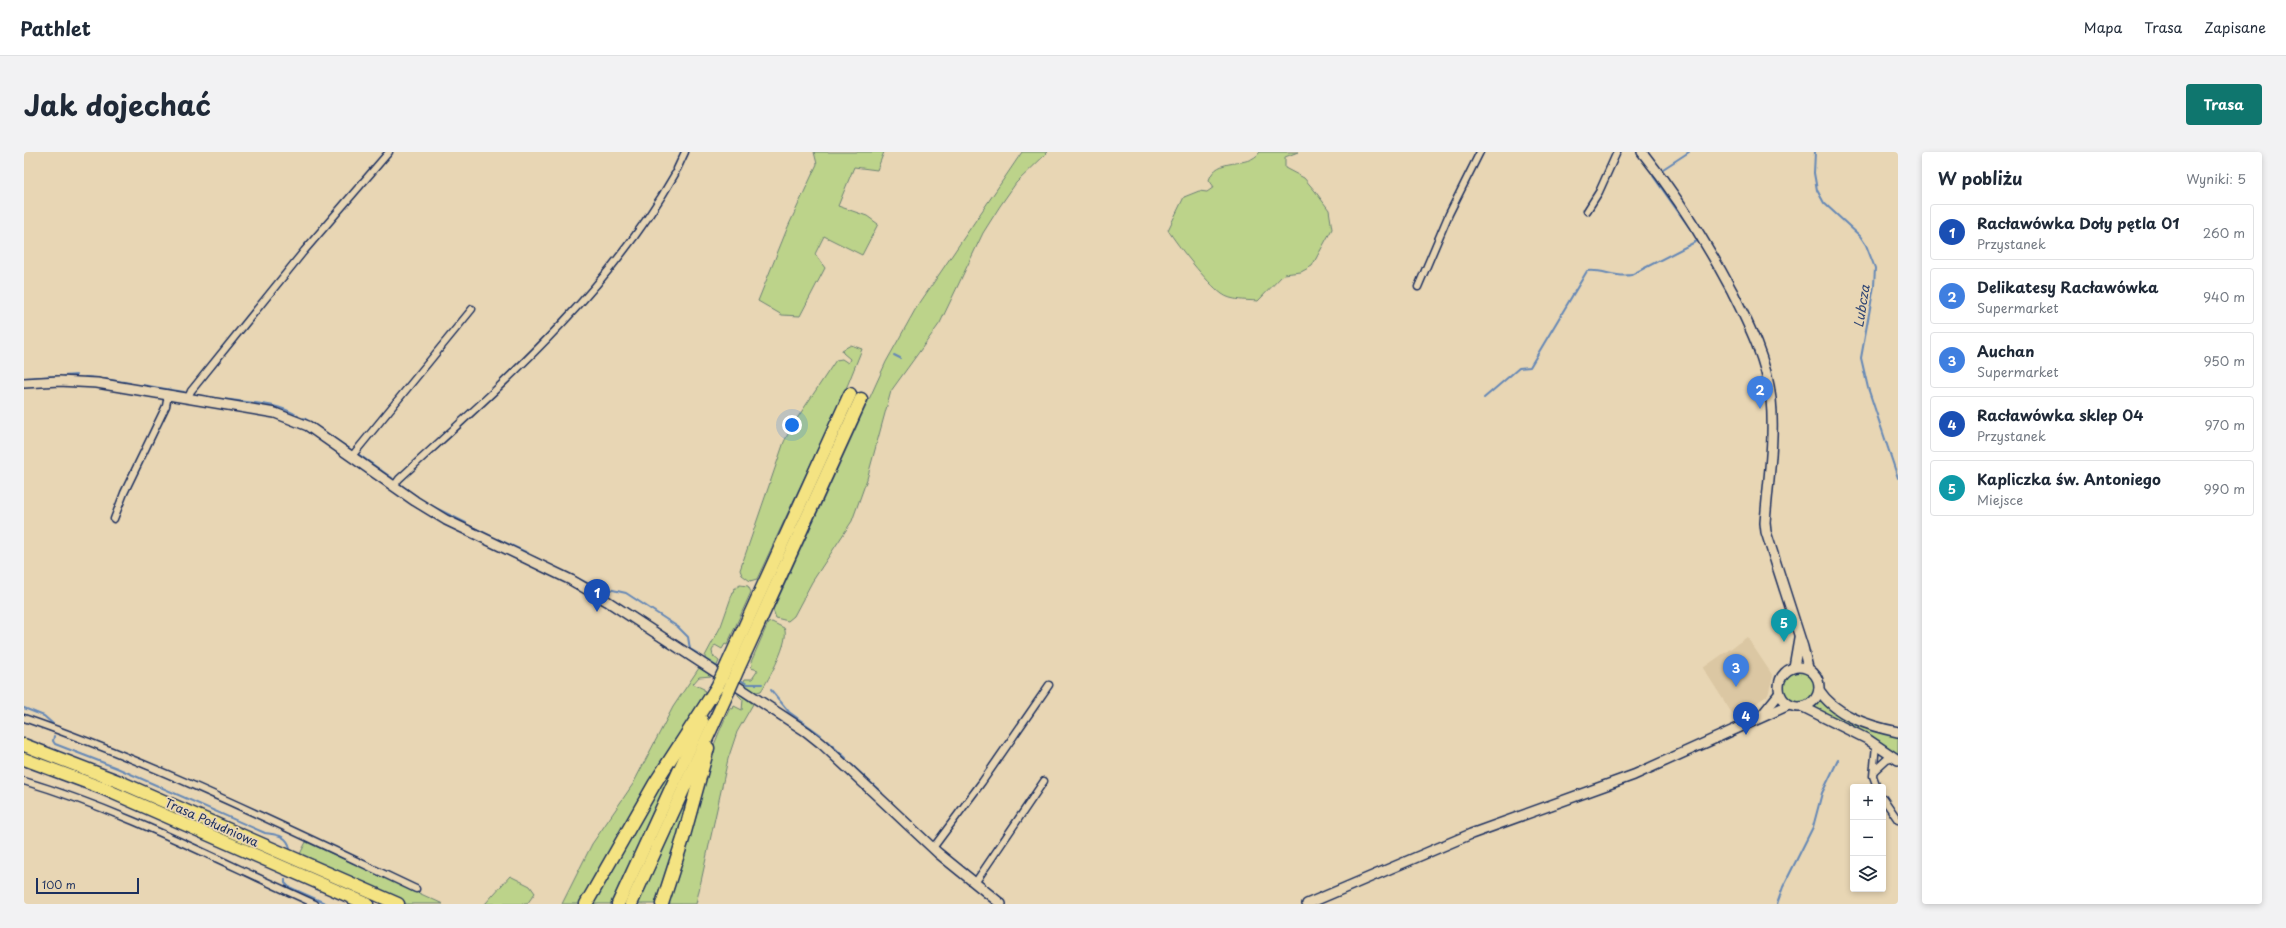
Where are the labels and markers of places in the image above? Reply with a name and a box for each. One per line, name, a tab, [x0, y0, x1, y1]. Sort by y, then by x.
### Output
pin: 2	[1747, 376, 1773, 409]
pin: 1	[584, 579, 610, 612]
pin: 5	[1771, 609, 1797, 642]
pin: 3	[1723, 654, 1749, 687]
pin: 4	[1733, 702, 1759, 735]

